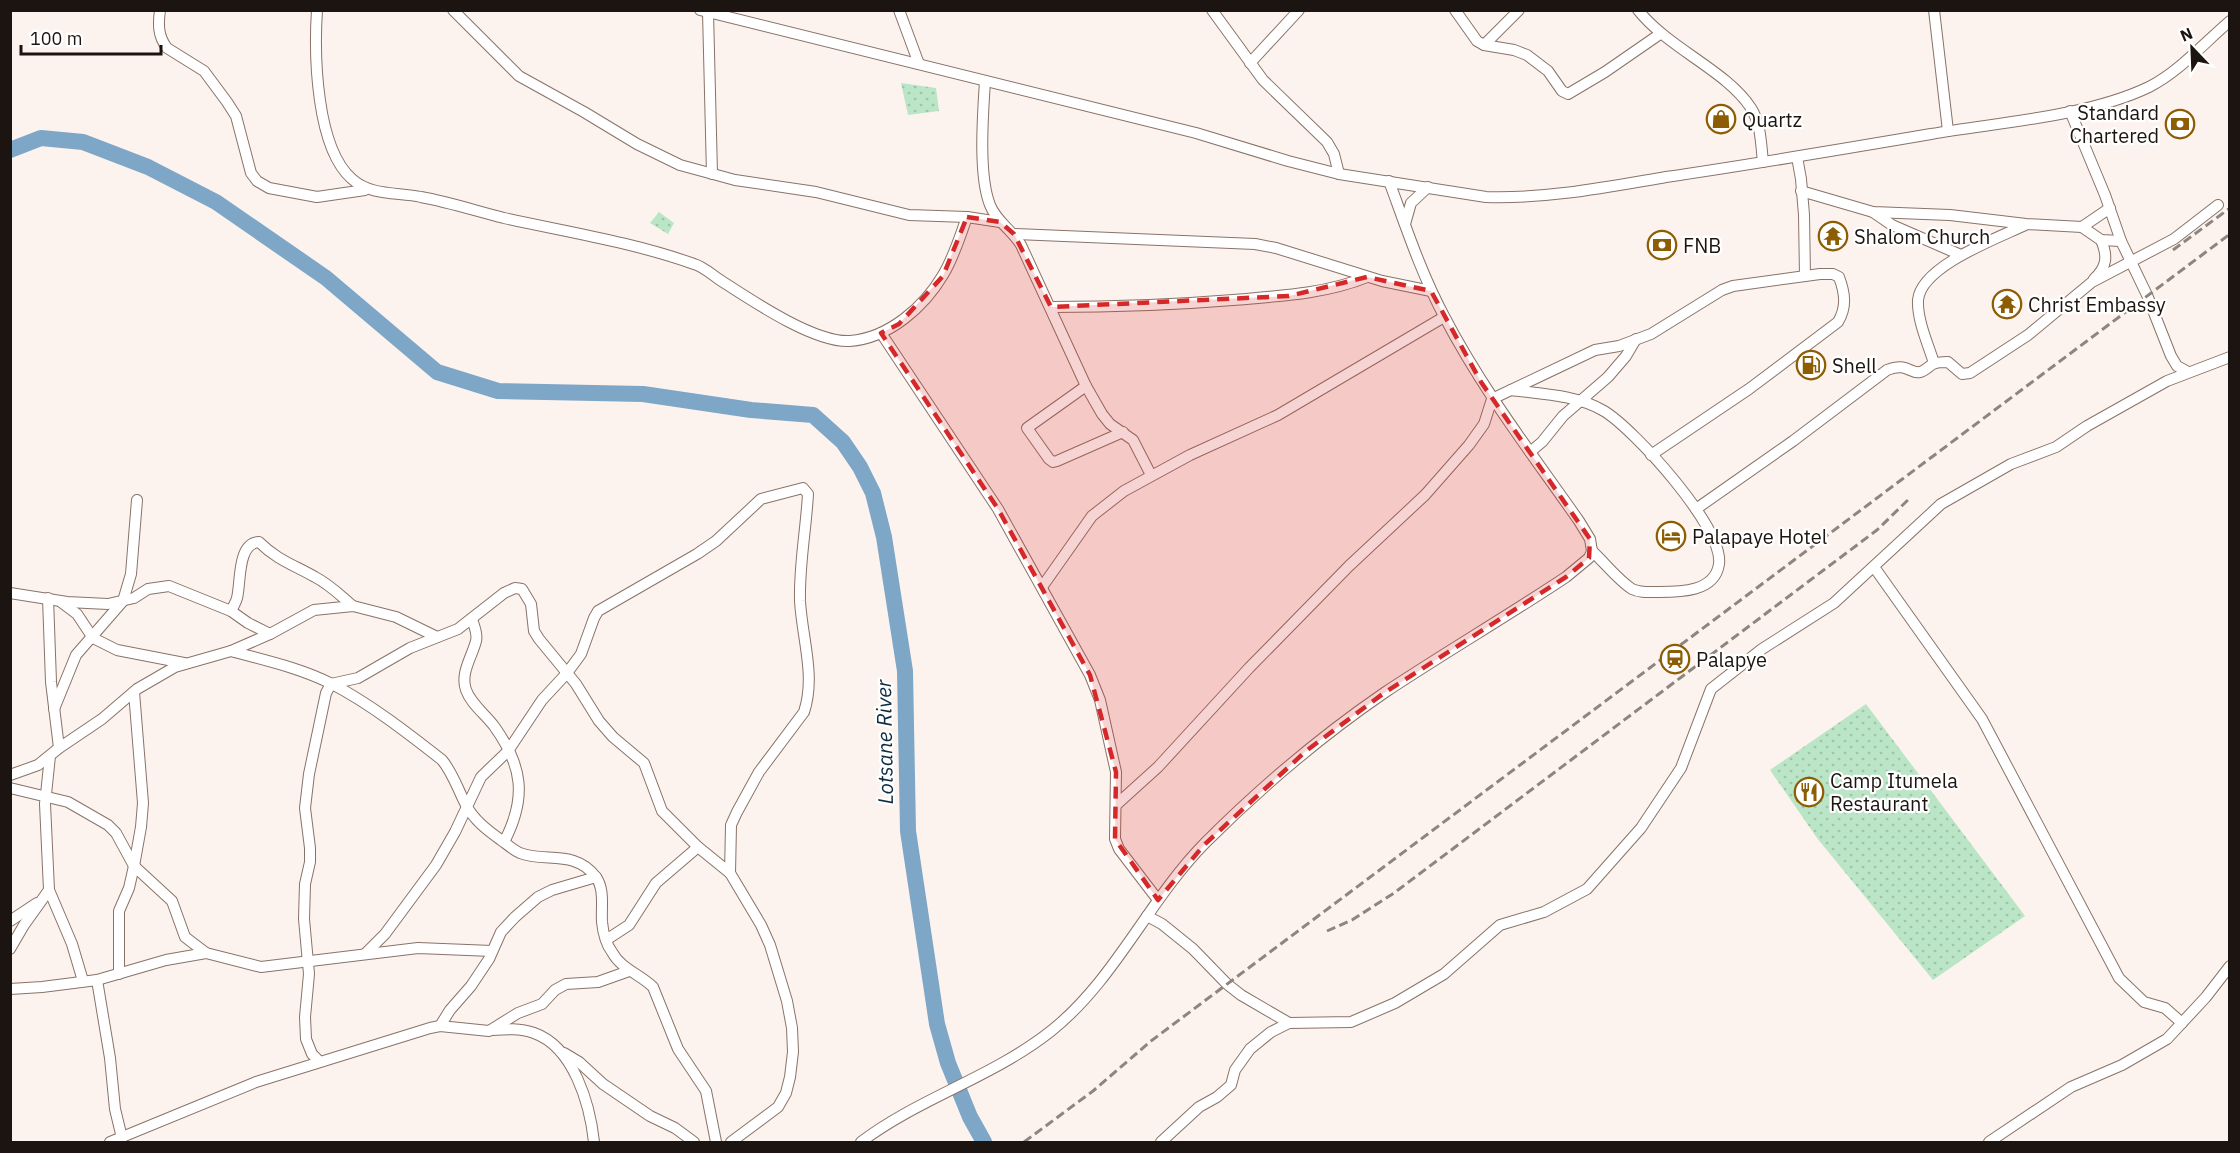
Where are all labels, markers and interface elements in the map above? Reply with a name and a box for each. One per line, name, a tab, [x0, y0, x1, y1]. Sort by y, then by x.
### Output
scale bar	[21, 18, 160, 56]
north arrow	[2162, 18, 2222, 78]
text: N	[2177, 23, 2195, 46]
text: 100 m	[30, 27, 82, 50]
place label: Standard Chartered	[2069, 99, 2159, 149]
shop icon: Quartz	[1705, 103, 1737, 135]
place label: Quartz	[1742, 106, 1802, 133]
bank icon: Standard Chartered	[2164, 108, 2196, 140]
temple icon: Shalom Church	[1817, 220, 1849, 252]
place label: Shalom Church	[1854, 223, 1990, 250]
bank icon: FNB	[1646, 229, 1678, 261]
place label: FNB	[1683, 232, 1721, 259]
temple icon: Christ Embassy	[1991, 288, 2023, 320]
place label: Christ Embassy	[2028, 291, 2166, 318]
fuel station icon: Shell	[1795, 349, 1827, 381]
place label: Shell	[1832, 352, 1877, 379]
hotel icon: Palapaye Hotel	[1655, 520, 1687, 552]
place label: Palapaye Hotel	[1692, 523, 1827, 550]
station icon: Palapye	[1659, 643, 1691, 675]
place label: Palapye	[1696, 646, 1767, 673]
water label: Lotsane River	[869, 678, 899, 805]
place label: Camp Itumela Restaurant	[1830, 767, 1958, 817]
restaurant icon: Camp Itumela Restaurant	[1793, 776, 1825, 808]

